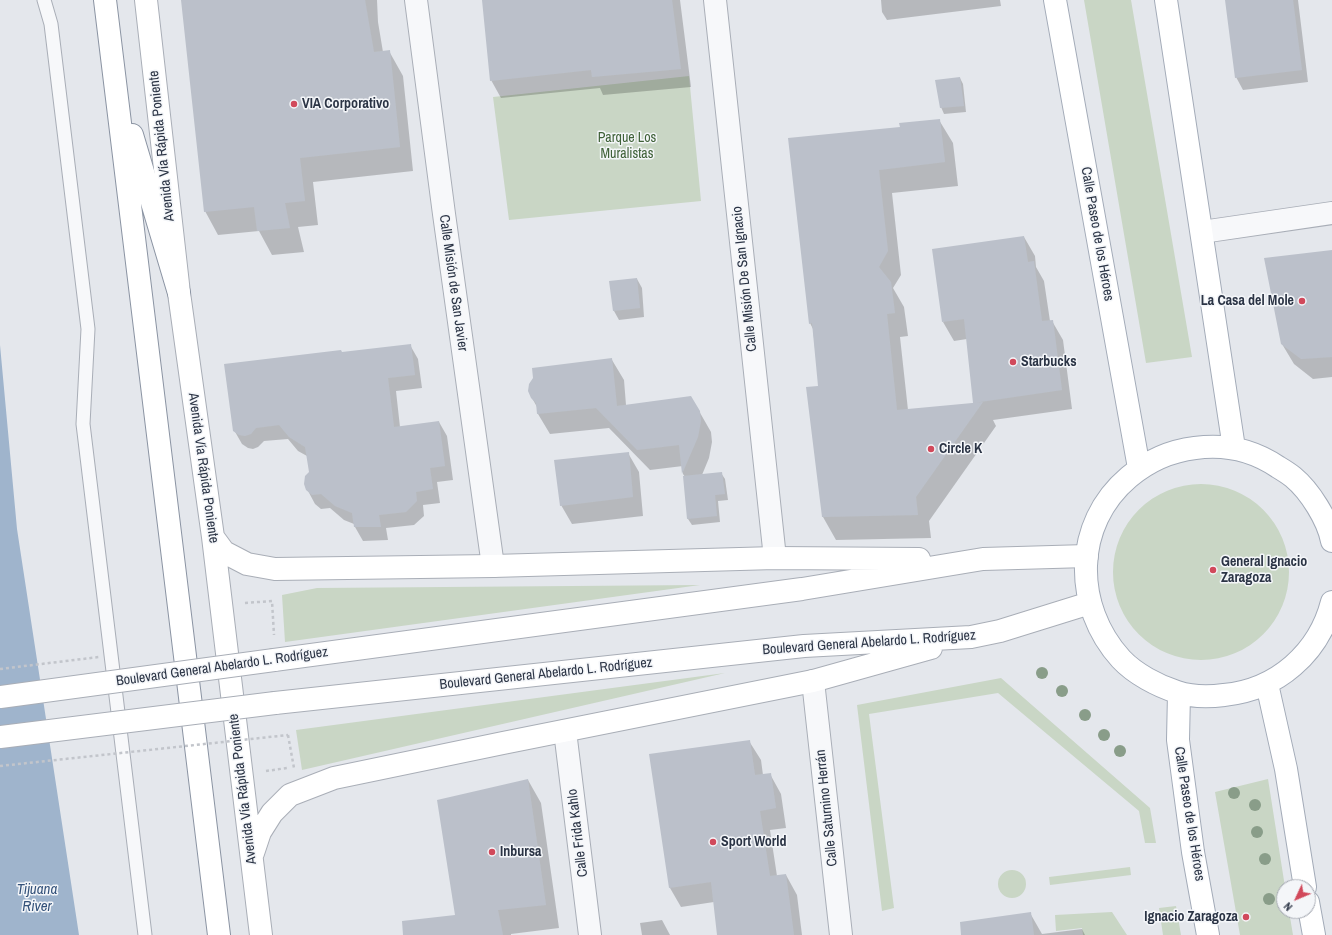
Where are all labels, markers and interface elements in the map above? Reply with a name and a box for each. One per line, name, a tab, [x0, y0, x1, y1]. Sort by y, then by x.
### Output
street label: Avenida Vía Rápida Poniente	[146, 70, 178, 222]
place label: VIA Corporativo	[302, 96, 389, 112]
marker: VIA Corporativo	[289, 99, 299, 109]
park label: Parque Los Muralistas	[598, 130, 656, 162]
street label: Calle Paseo de los Héroes	[1077, 166, 1117, 302]
street label: Calle Misión De San Ignacio	[729, 205, 761, 353]
street label: Calle Misión de San Javier	[435, 214, 471, 352]
place label: La Casa del Mole	[1201, 293, 1294, 309]
marker: La Casa del Mole	[1297, 296, 1307, 306]
place label: Starbucks	[1021, 354, 1077, 370]
marker: Starbucks	[1008, 357, 1018, 367]
street label: Avenida Vía Rápida Poniente	[184, 392, 222, 544]
place label: Circle K	[939, 441, 982, 457]
marker: Circle K	[926, 444, 936, 454]
place label: General Ignacio Zaragoza	[1221, 554, 1307, 586]
marker: General Ignacio Zaragoza	[1208, 565, 1218, 575]
street label: Boulevard General Abelardo L. Rodríguez	[762, 627, 976, 659]
street label: Boulevard General Abelardo L. Rodríguez	[115, 644, 329, 690]
street label: Boulevard General Abelardo L. Rodríguez	[439, 654, 653, 694]
street label: Avenida Vía Rápida Poniente	[225, 713, 261, 865]
street label: Calle Paseo de los Héroes	[1170, 746, 1208, 882]
street label: Calle Saturnino Herrán	[813, 749, 841, 867]
street label: Calle Frida Kahlo	[564, 788, 592, 878]
place label: Sport World	[721, 834, 786, 850]
marker: Sport World	[708, 837, 718, 847]
place label: Inbursa	[500, 844, 541, 860]
marker: Inbursa	[487, 847, 497, 857]
north arrow	[1276, 879, 1316, 919]
water label: Tijuana River	[17, 881, 57, 916]
text: N	[1281, 899, 1295, 914]
place label: Ignacio Zaragoza	[1144, 909, 1238, 925]
marker: Ignacio Zaragoza	[1241, 912, 1251, 922]

